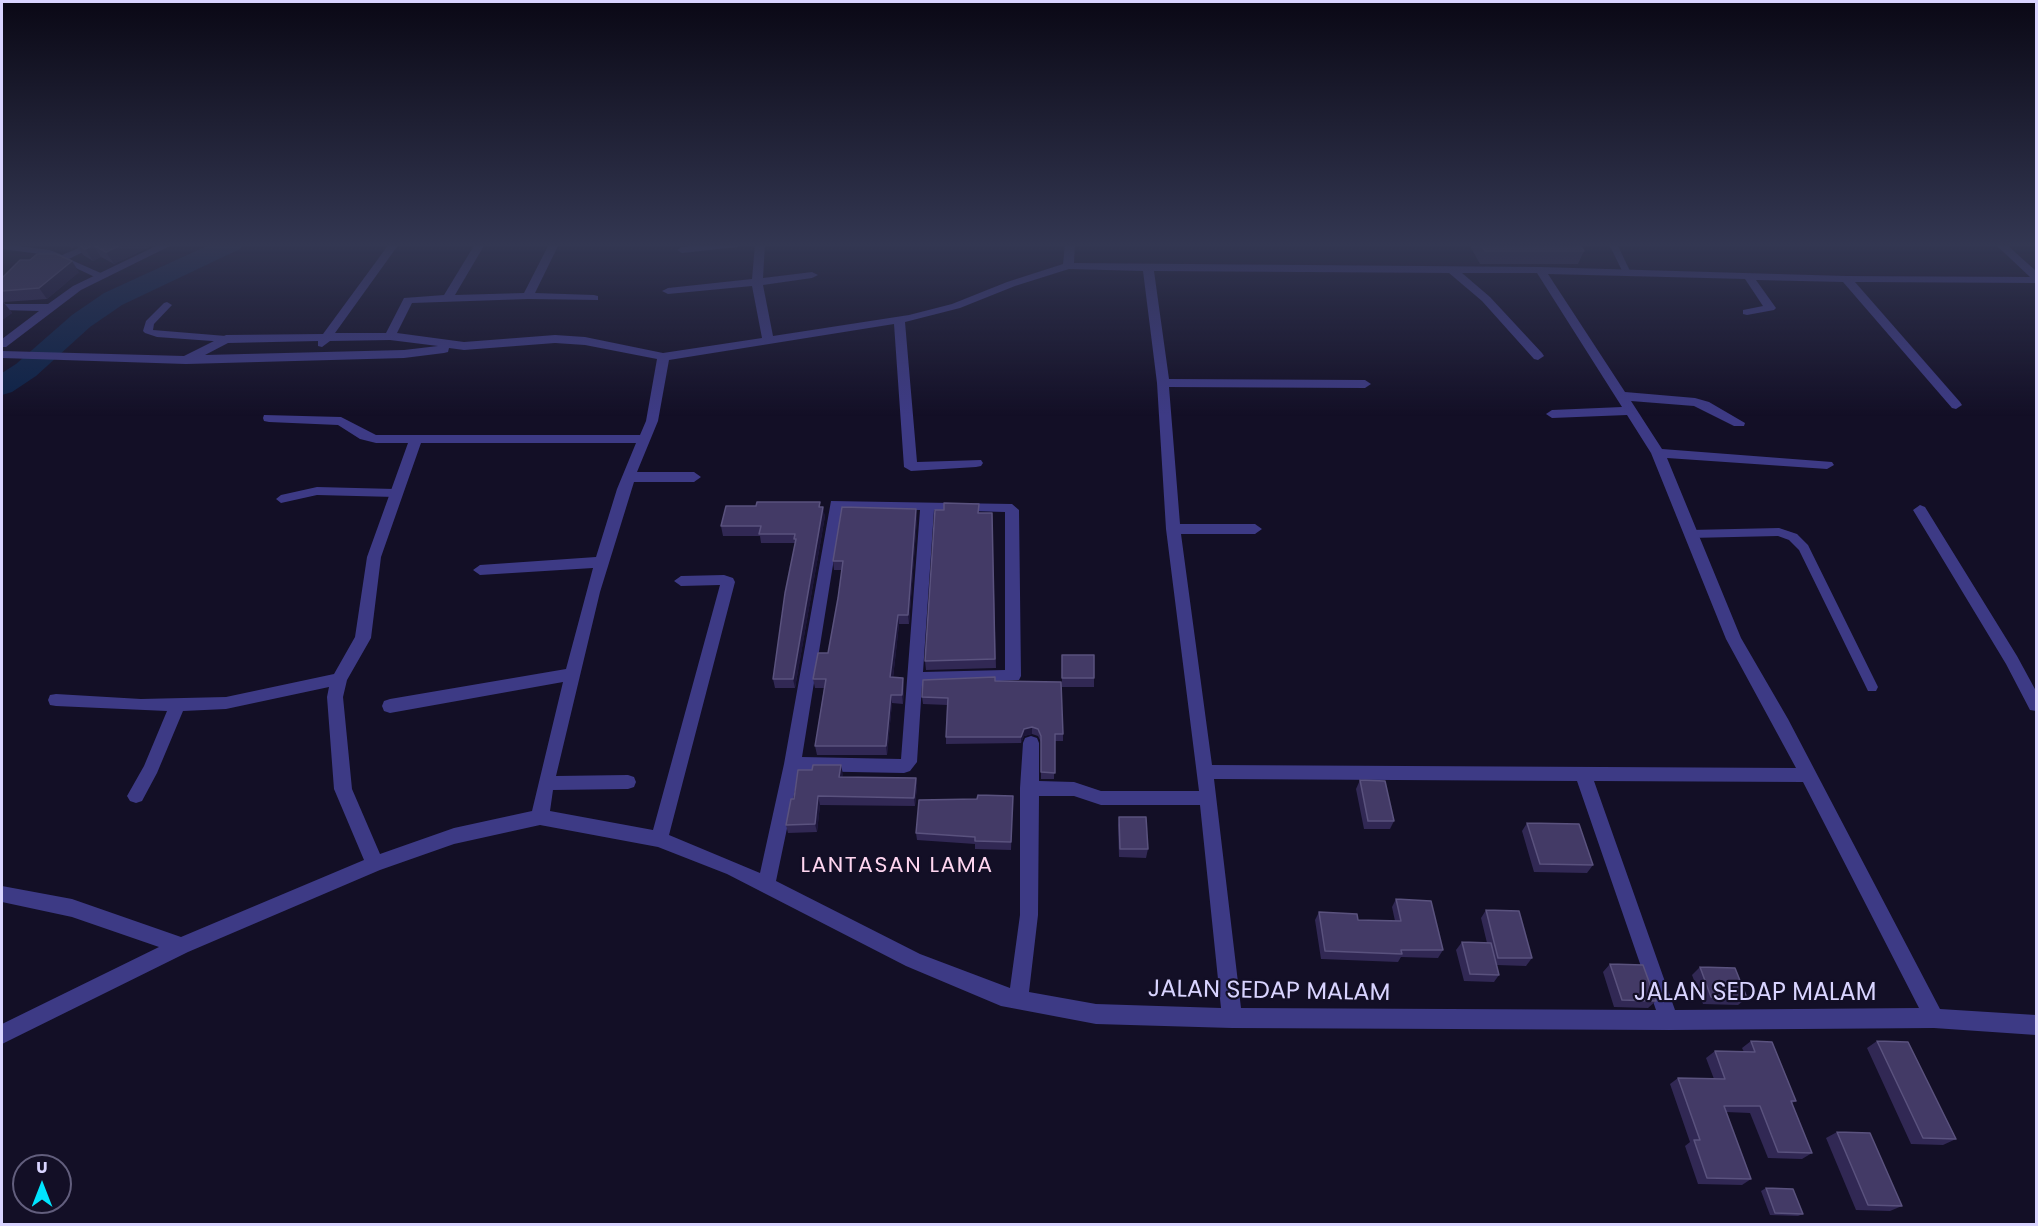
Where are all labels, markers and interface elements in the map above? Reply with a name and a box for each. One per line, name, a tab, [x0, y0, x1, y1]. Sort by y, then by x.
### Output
district label: LANTASAN LAMA	[800, 853, 994, 879]
street label: JALAN SEDAP MALAM	[1147, 975, 1391, 1009]
street label: JALAN SEDAP MALAM	[1634, 980, 1876, 1008]
north arrow	[12, 1154, 72, 1214]
text: U	[36, 1156, 48, 1179]

